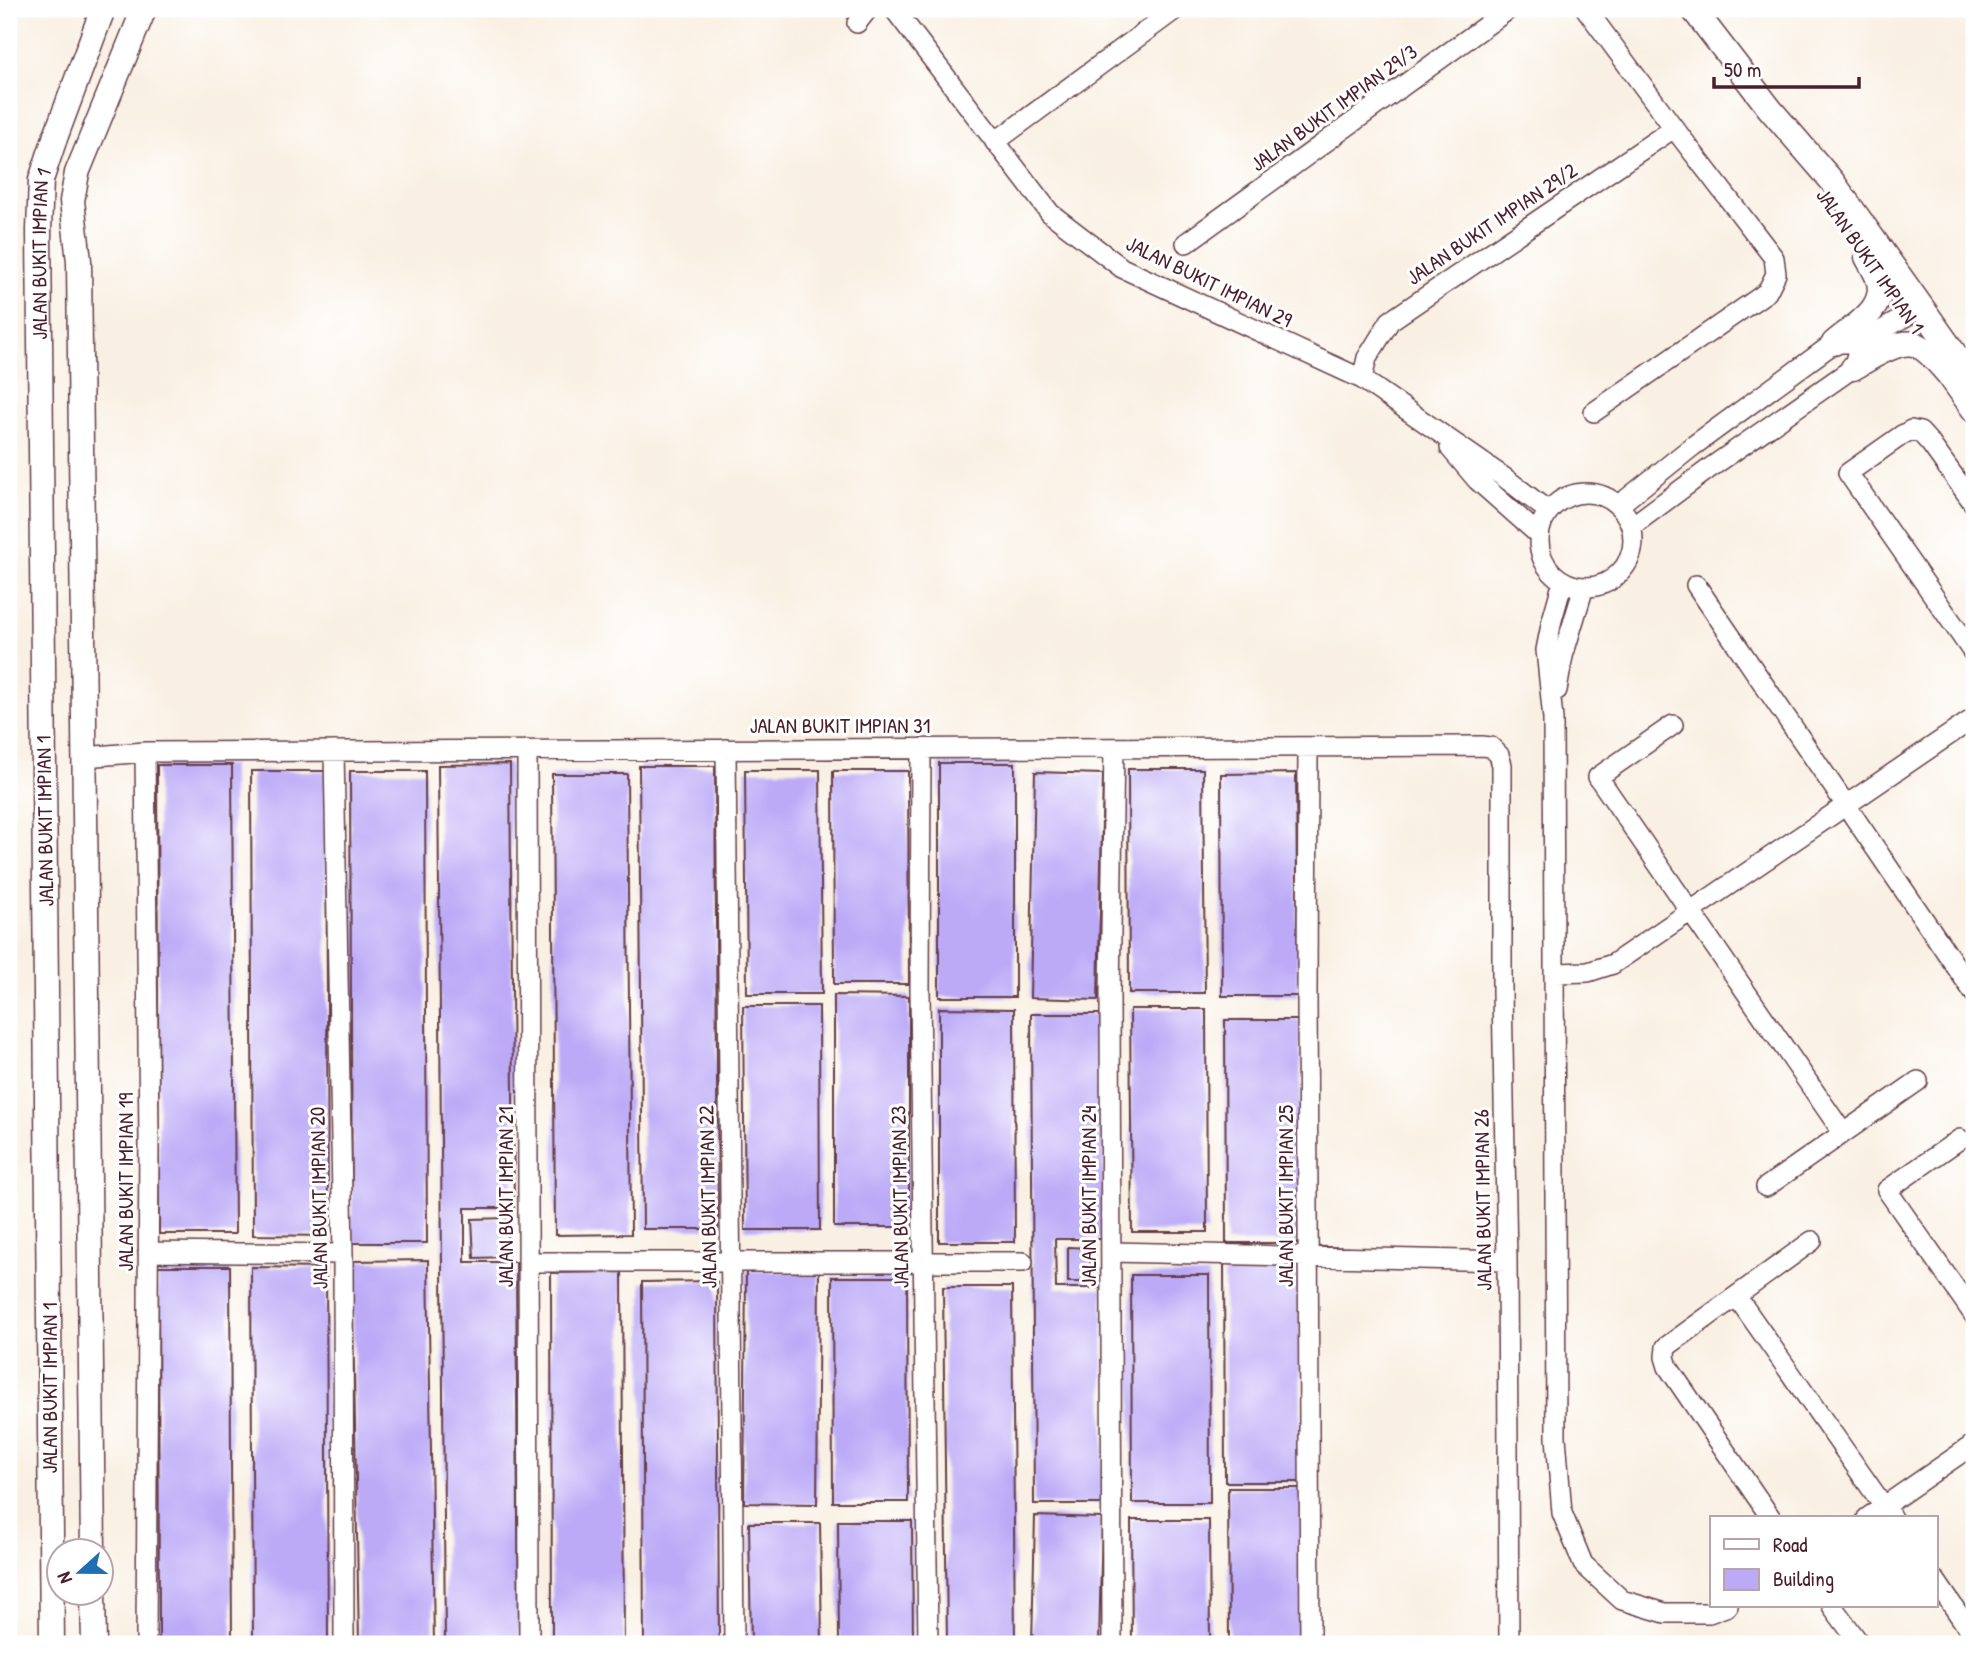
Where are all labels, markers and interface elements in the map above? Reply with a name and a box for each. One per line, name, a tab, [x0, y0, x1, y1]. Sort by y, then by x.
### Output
street label: JALAN BUKIT IMPIAN 29/3	[1245, 37, 1423, 178]
scale bar	[1714, 46, 1859, 90]
text: 50 m	[1724, 55, 1761, 84]
street label: JALAN BUKIT IMPIAN 29/2	[1401, 156, 1583, 291]
street label: JALAN BUKIT IMPIAN 1	[24, 164, 58, 340]
street label: JALAN BUKIT IMPIAN 1	[1809, 182, 1931, 339]
street label: JALAN BUKIT IMPIAN 29	[1121, 229, 1297, 334]
street label: JALAN BUKIT IMPIAN 31	[750, 711, 930, 740]
street label: JALAN BUKIT IMPIAN 1	[29, 735, 60, 907]
street label: JALAN BUKIT IMPIAN 19	[111, 1092, 140, 1271]
street label: JALAN BUKIT IMPIAN 22	[691, 1105, 724, 1289]
street label: JALAN BUKIT IMPIAN 23	[883, 1105, 916, 1289]
street label: JALAN BUKIT IMPIAN 24	[1074, 1105, 1103, 1287]
street label: JALAN BUKIT IMPIAN 25	[1271, 1105, 1300, 1287]
street label: JALAN BUKIT IMPIAN 20	[302, 1106, 335, 1290]
street label: JALAN BUKIT IMPIAN 21	[491, 1106, 520, 1288]
street label: JALAN BUKIT IMPIAN 26	[1466, 1109, 1499, 1291]
street label: JALAN BUKIT IMPIAN 1	[35, 1302, 64, 1474]
legend	[1710, 1516, 1938, 1608]
text: Road	[1773, 1530, 1807, 1559]
north arrow	[46, 1538, 116, 1608]
text: Building	[1773, 1564, 1834, 1593]
text: N	[50, 1569, 78, 1587]

